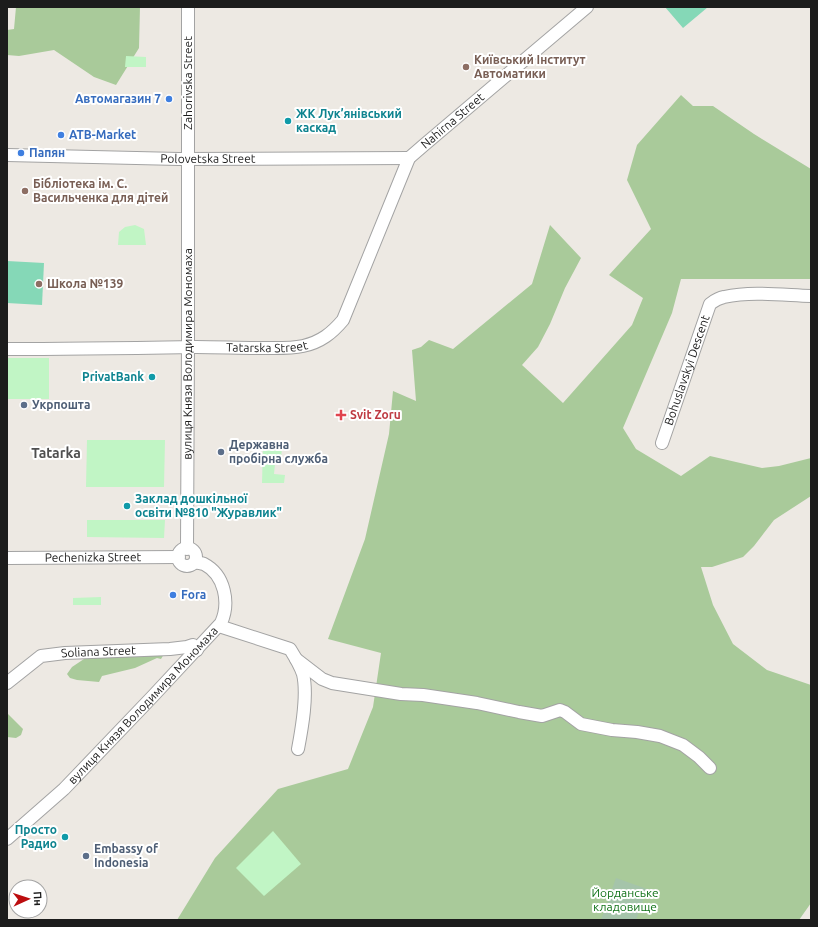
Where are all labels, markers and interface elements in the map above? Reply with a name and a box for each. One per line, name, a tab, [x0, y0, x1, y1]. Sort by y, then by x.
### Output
street label: Zahorivska Street	[181, 36, 194, 130]
place label: Київський Інститут Автоматики	[474, 53, 586, 80]
marker: Київський Інститут Автоматики	[461, 62, 471, 72]
street label: Nahirna Street	[418, 90, 487, 151]
place label: Автомагазин 7	[75, 92, 161, 105]
marker: Автомагазин 7	[164, 94, 174, 104]
place label: ЖК Лук’янівський каскад	[296, 107, 402, 134]
marker: ЖК Лук’янівський каскад	[283, 116, 293, 126]
place label: ATB-Market	[69, 128, 136, 141]
marker: ATB-Market	[56, 130, 66, 140]
place label: Папян	[29, 146, 65, 159]
marker: Папян	[16, 148, 26, 158]
street label: Polovetska Street	[160, 152, 256, 165]
place label: Бібліотека ім. С. Васильченка для дітей	[33, 177, 168, 204]
marker: Бібліотека ім. С. Васильченка для дітей	[20, 186, 30, 196]
street label: вулиця Князя Володимира Мономаха	[180, 248, 194, 460]
place label: Школа №139	[47, 277, 123, 290]
marker: Школа №139	[34, 279, 44, 289]
street label: Bohuslavskyi Descent	[662, 313, 712, 427]
street label: Tatarska Street	[226, 338, 309, 354]
place label: PrivatBank	[82, 370, 144, 383]
marker: PrivatBank	[147, 372, 157, 382]
place label: Укрпошта	[32, 398, 90, 411]
marker: Укрпошта	[19, 400, 29, 410]
place label: Svit Zoru	[350, 408, 401, 421]
marker: Svit Zoru	[335, 409, 347, 421]
place label: Державна пробірна служба	[229, 438, 328, 465]
district label: Tatarka	[31, 445, 81, 461]
marker: Державна пробірна служба	[216, 447, 226, 457]
place label: Заклад дошкільної освіти №810 "Журавлик"	[135, 492, 282, 519]
marker: Заклад дошкільної освіти №810 "Журавлик"	[122, 501, 132, 511]
street label: Pechenizka Street	[45, 550, 142, 564]
place label: Fora	[181, 588, 206, 601]
marker: Fora	[168, 590, 178, 600]
street label: вулиця Князя Володимира Мономаха	[65, 624, 220, 786]
street label: Soliana Street	[60, 643, 136, 659]
place label: Просто Радио	[15, 823, 57, 850]
marker: Просто Радио	[60, 832, 70, 842]
place label: Embassy of Indonesia	[94, 842, 159, 869]
marker: Embassy of Indonesia	[81, 851, 91, 861]
north arrow	[8, 879, 48, 919]
park label: Йорданське кладовище	[591, 886, 659, 913]
text: Пн	[32, 891, 44, 906]

